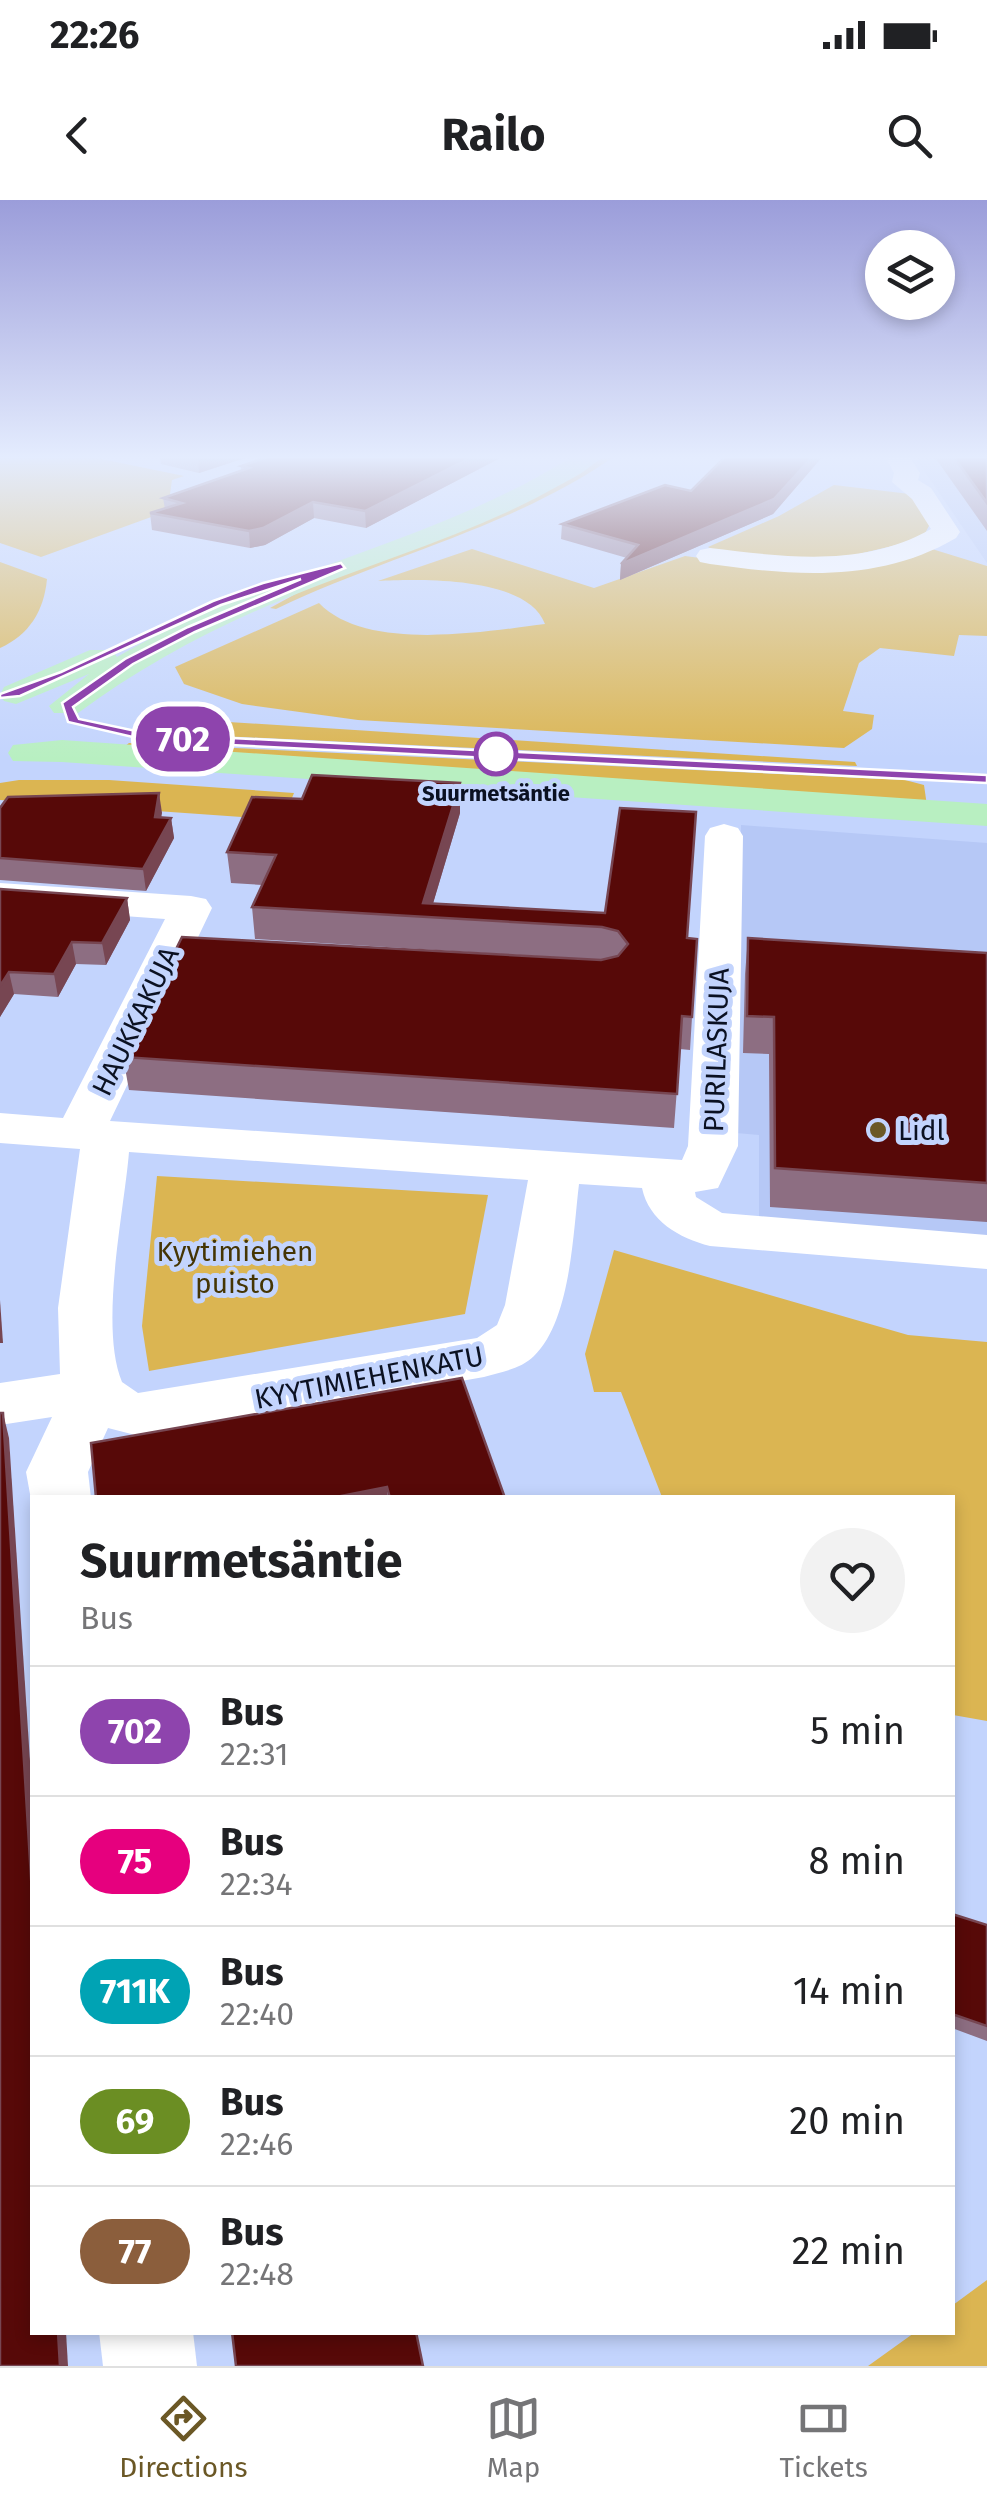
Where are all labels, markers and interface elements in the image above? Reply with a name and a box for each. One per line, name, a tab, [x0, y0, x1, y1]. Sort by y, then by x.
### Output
text: 22:26	[50, 12, 140, 58]
icon: back	[50, 108, 105, 163]
text: Railo	[441, 108, 546, 162]
icon: search	[882, 108, 937, 163]
map controls	[865, 230, 955, 320]
button: layers	[865, 230, 955, 320]
line badge: 702	[126, 706, 240, 772]
text: 702	[156, 718, 210, 760]
marker: Suurmetsäntie	[475, 733, 517, 775]
place label: Suurmetsäntie	[422, 780, 570, 807]
street label: HAUKKAKUJA	[85, 941, 186, 1101]
street label: PURILASKUJA	[697, 967, 736, 1133]
place label: Lidl	[898, 1114, 945, 1147]
marker: Lidl	[867, 1119, 889, 1141]
park label: Kyytimiehen puisto	[156, 1235, 314, 1300]
street label: KYYTIMIEHENKATU	[252, 1339, 486, 1416]
button: heart	[800, 1528, 905, 1633]
text: Suurmetsäntie	[80, 1532, 402, 1590]
text: Bus	[80, 1599, 133, 1637]
text: Bus	[220, 1689, 284, 1735]
text: 5 min	[810, 1708, 905, 1754]
text: 702	[108, 1710, 162, 1752]
text: 22:31	[220, 1735, 289, 1773]
text: Bus	[220, 1819, 284, 1865]
text: 8 min	[808, 1838, 905, 1884]
text: 75	[118, 1840, 152, 1882]
text: 22:34	[220, 1865, 292, 1903]
text: Bus	[220, 1949, 284, 1995]
text: 14 min	[793, 1968, 905, 2014]
text: 711K	[100, 1970, 170, 2012]
text: 22:40	[220, 1995, 294, 2033]
text: Bus	[220, 2079, 284, 2125]
text: 20 min	[789, 2098, 905, 2144]
text: 69	[116, 2100, 154, 2142]
text: 22:46	[220, 2125, 293, 2163]
text: Bus	[220, 2209, 284, 2255]
text: 22 min	[792, 2228, 905, 2274]
text: 77	[119, 2230, 151, 2272]
text: 22:48	[220, 2255, 294, 2293]
tab: Directions	[119, 2391, 248, 2484]
tab: Map	[486, 2391, 541, 2484]
tab: Tickets	[779, 2391, 868, 2484]

